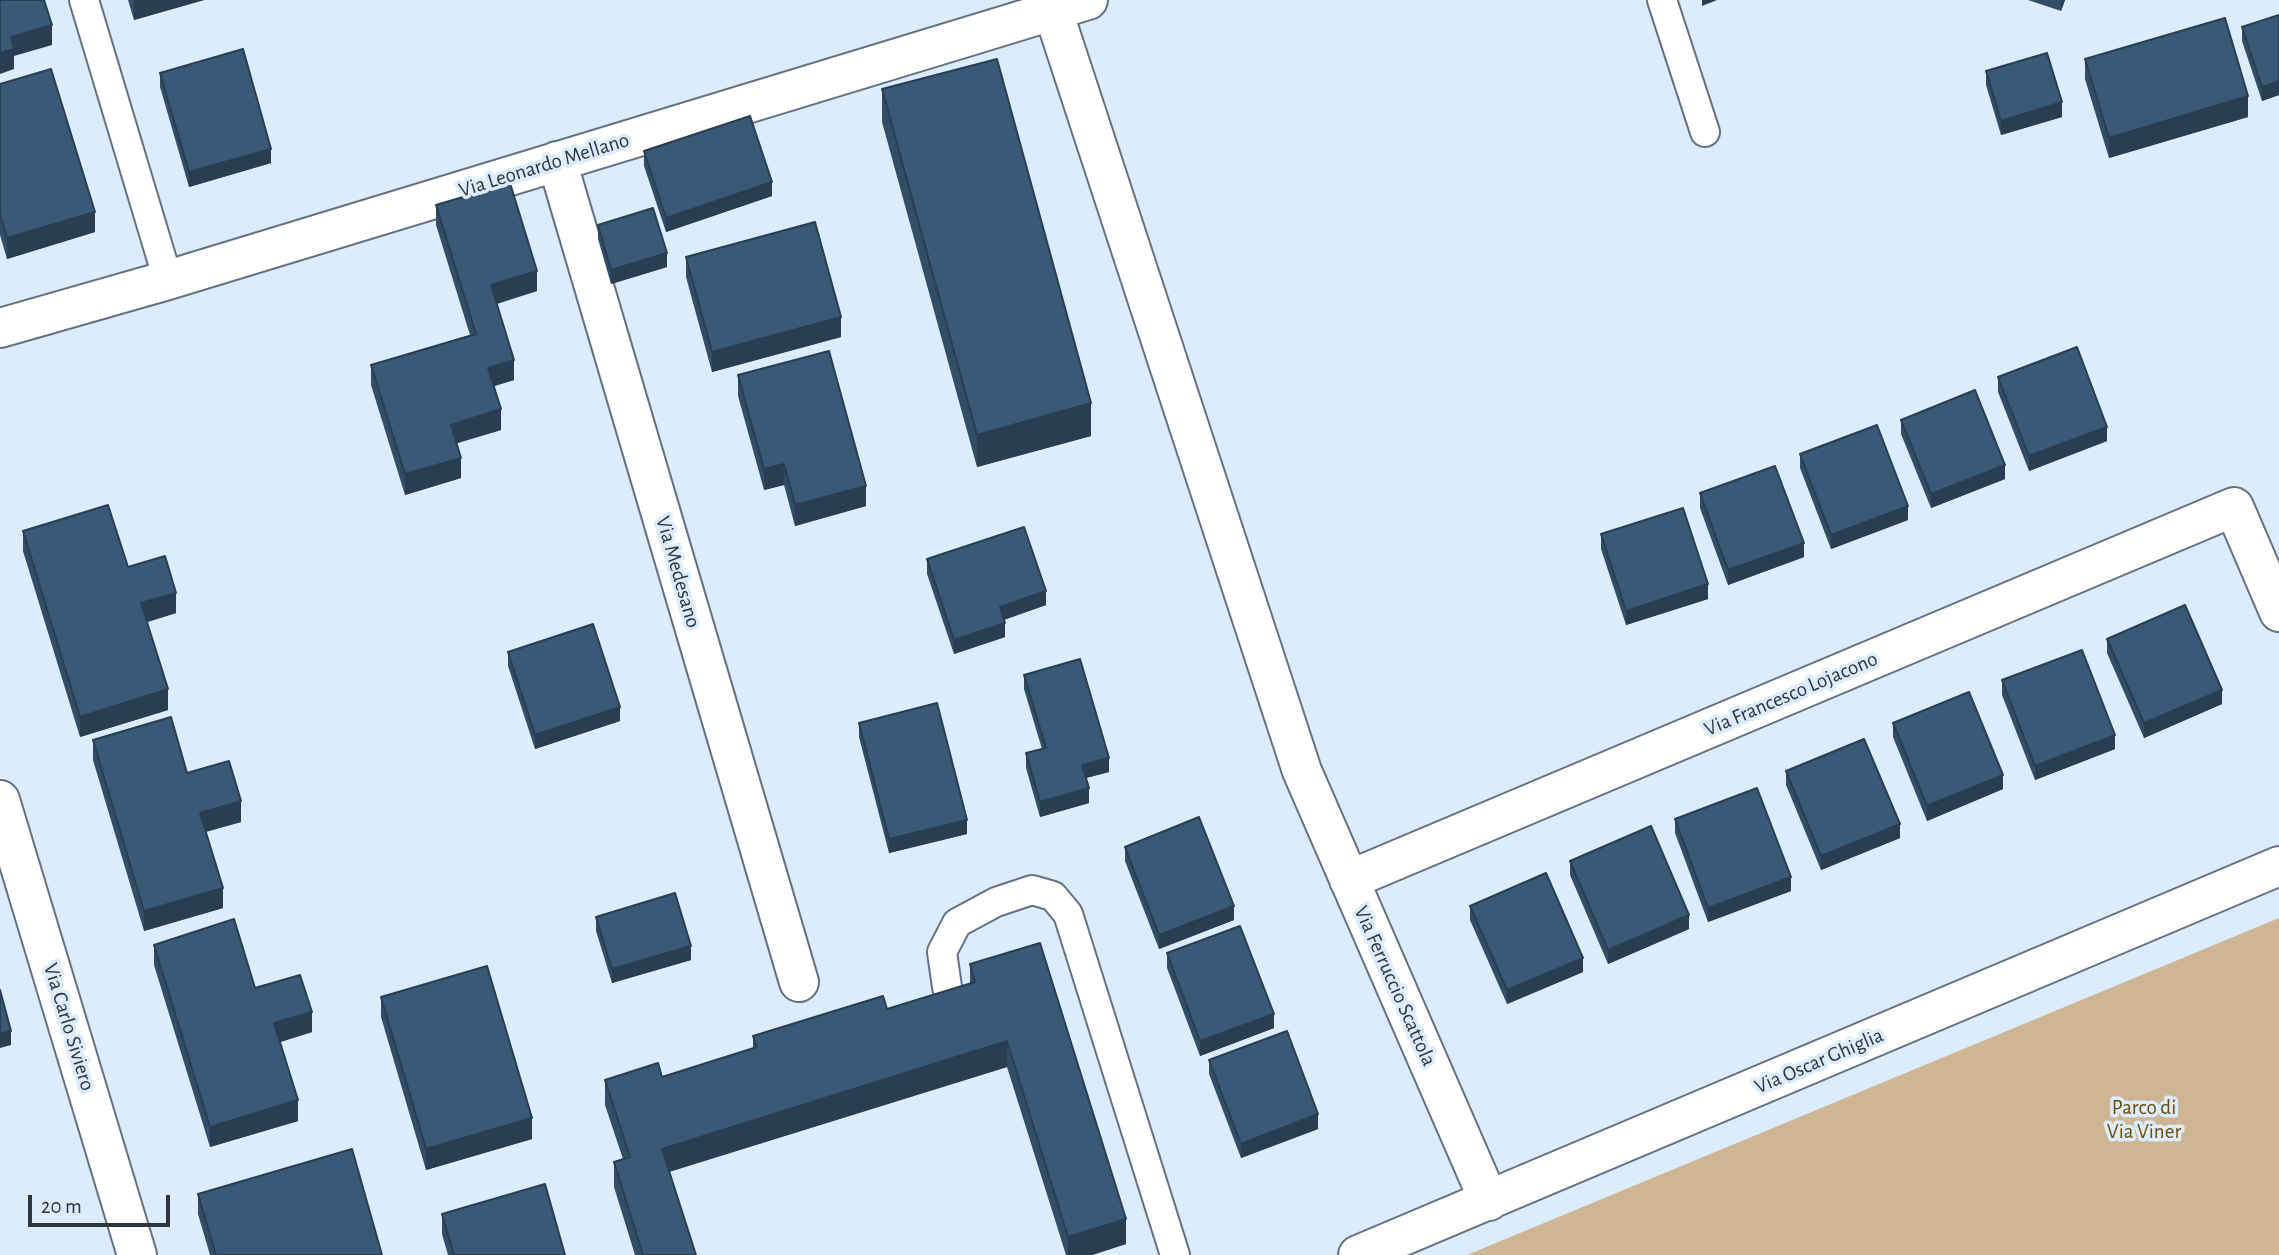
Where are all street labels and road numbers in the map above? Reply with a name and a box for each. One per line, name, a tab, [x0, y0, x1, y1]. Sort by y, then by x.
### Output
street label: Via Leonardo Mellano	[456, 127, 632, 203]
street label: Via Medesano	[650, 513, 706, 631]
street label: Via Francesco Lojacono	[1700, 646, 1882, 742]
street label: Via Ferruccio Scattola	[1348, 902, 1442, 1070]
street label: Via Carlo Siviero	[38, 960, 100, 1094]
street label: Via Oscar Ghiglia	[1751, 1023, 1887, 1099]

